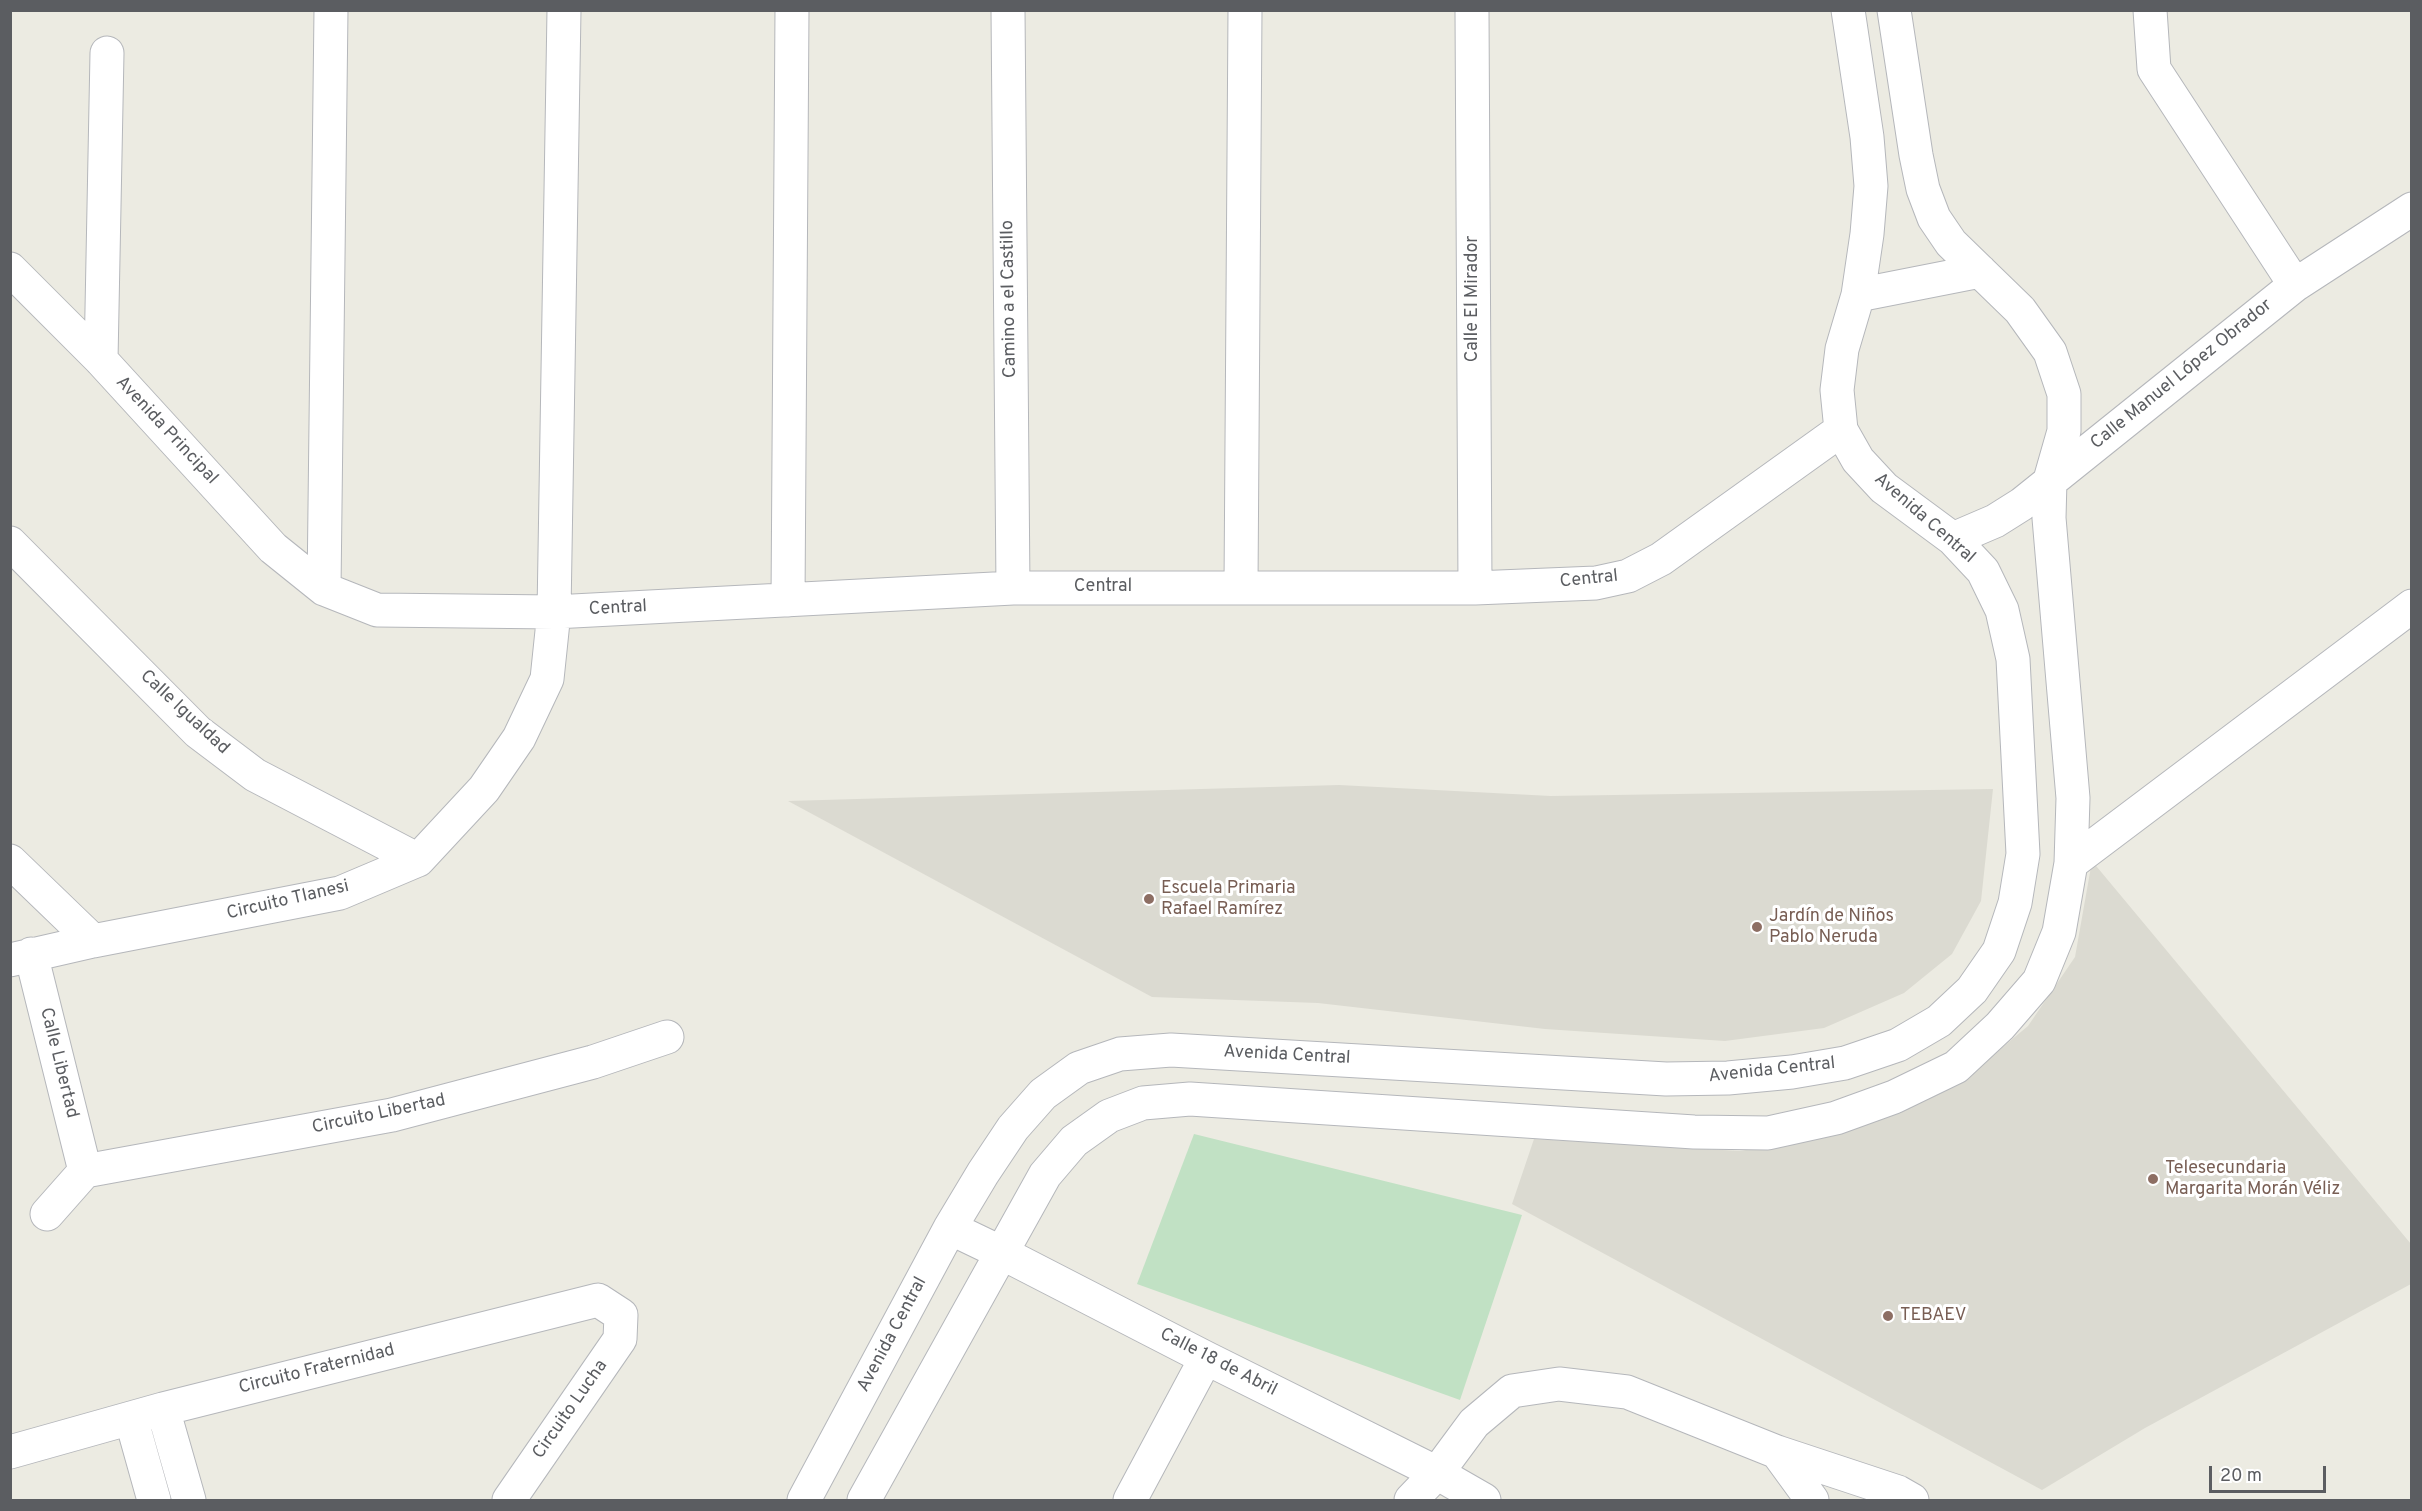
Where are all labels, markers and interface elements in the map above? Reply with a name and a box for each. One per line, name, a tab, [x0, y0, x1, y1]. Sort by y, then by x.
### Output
street label: Camino a el Castillo	[998, 220, 1022, 378]
street label: Calle El Mirador	[1462, 236, 1484, 362]
street label: Calle Manuel López Obrador	[2087, 295, 2277, 455]
street label: Avenida Principal	[110, 372, 222, 490]
street label: Avenida Central	[1869, 469, 1979, 569]
street label: Central	[1559, 566, 1619, 594]
street label: Central	[1074, 576, 1132, 598]
street label: Central	[588, 597, 648, 621]
street label: Calle Igualdad	[135, 666, 233, 760]
street label: Circuito Tlanesi	[225, 876, 351, 926]
place label: Escuela Primaria Rafael Ramírez	[1161, 878, 1295, 920]
marker: Escuela Primaria Rafael Ramírez	[1142, 892, 1156, 906]
place label: Jardín de Niños Pablo Neruda	[1769, 906, 1894, 948]
marker: Jardín de Niños Pablo Neruda	[1750, 920, 1764, 934]
street label: Calle Libertad	[34, 1006, 82, 1120]
street label: Avenida Central	[1223, 1042, 1351, 1070]
street label: Avenida Central	[1708, 1054, 1836, 1088]
street label: Circuito Libertad	[310, 1090, 448, 1140]
place label: Telesecundaria Margarita Morán Véliz	[2165, 1158, 2340, 1200]
marker: Telesecundaria Margarita Morán Véliz	[2146, 1172, 2160, 1186]
street label: Avenida Central	[854, 1274, 932, 1396]
place label: TEBAEV	[1900, 1305, 1966, 1327]
marker: TEBAEV	[1881, 1309, 1895, 1323]
street label: Calle 18 de Abril	[1156, 1324, 1280, 1402]
street label: Circuito Fraternidad	[237, 1340, 397, 1400]
street label: Circuito Lucha	[529, 1356, 613, 1464]
scale bar	[2212, 1454, 2329, 1492]
text: 20 m	[2220, 1465, 2262, 1488]

